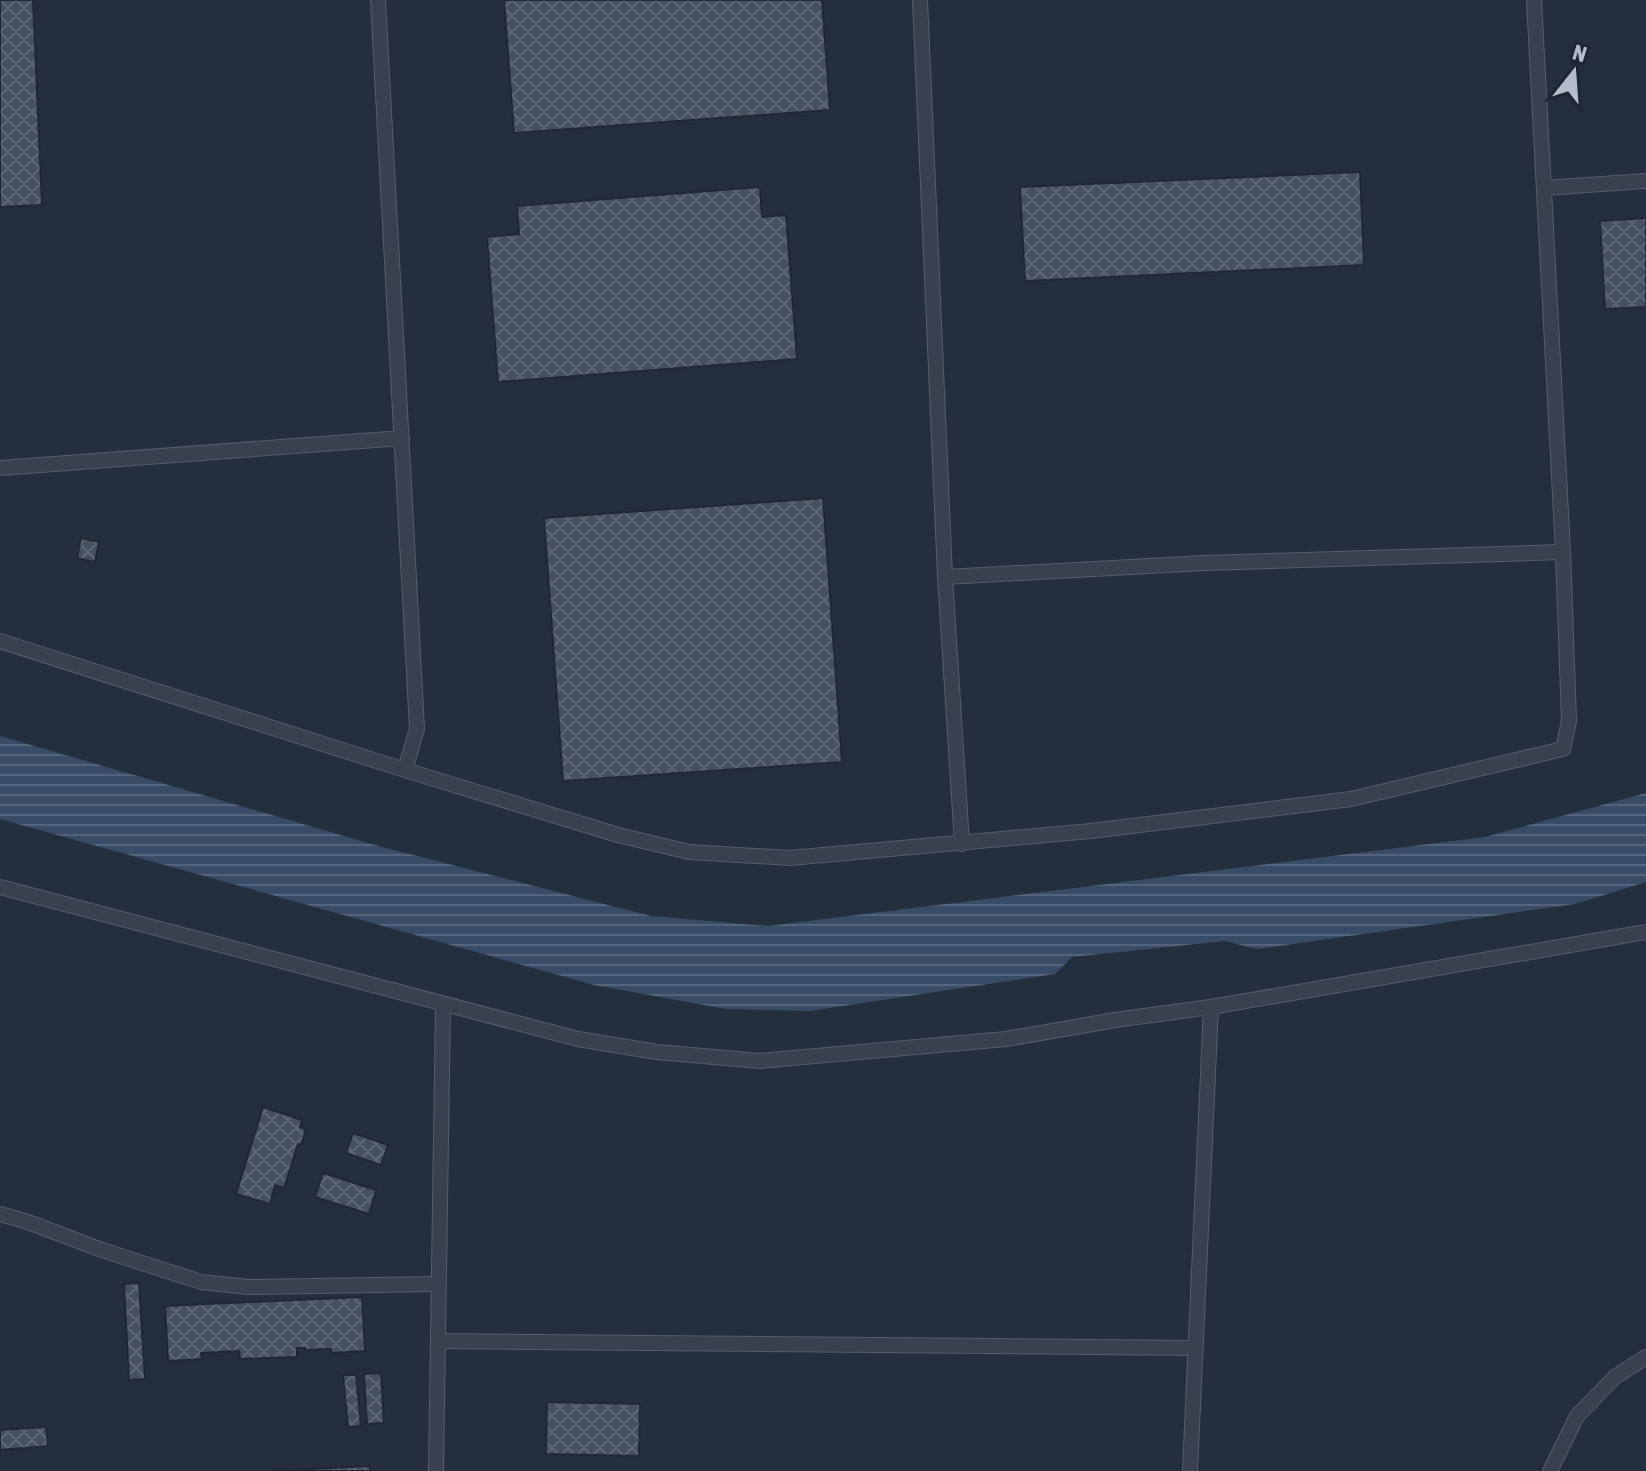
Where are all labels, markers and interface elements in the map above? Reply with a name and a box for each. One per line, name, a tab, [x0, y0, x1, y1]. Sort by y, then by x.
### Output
north arrow	[1534, 32, 1614, 112]
text: N	[1570, 39, 1590, 67]

